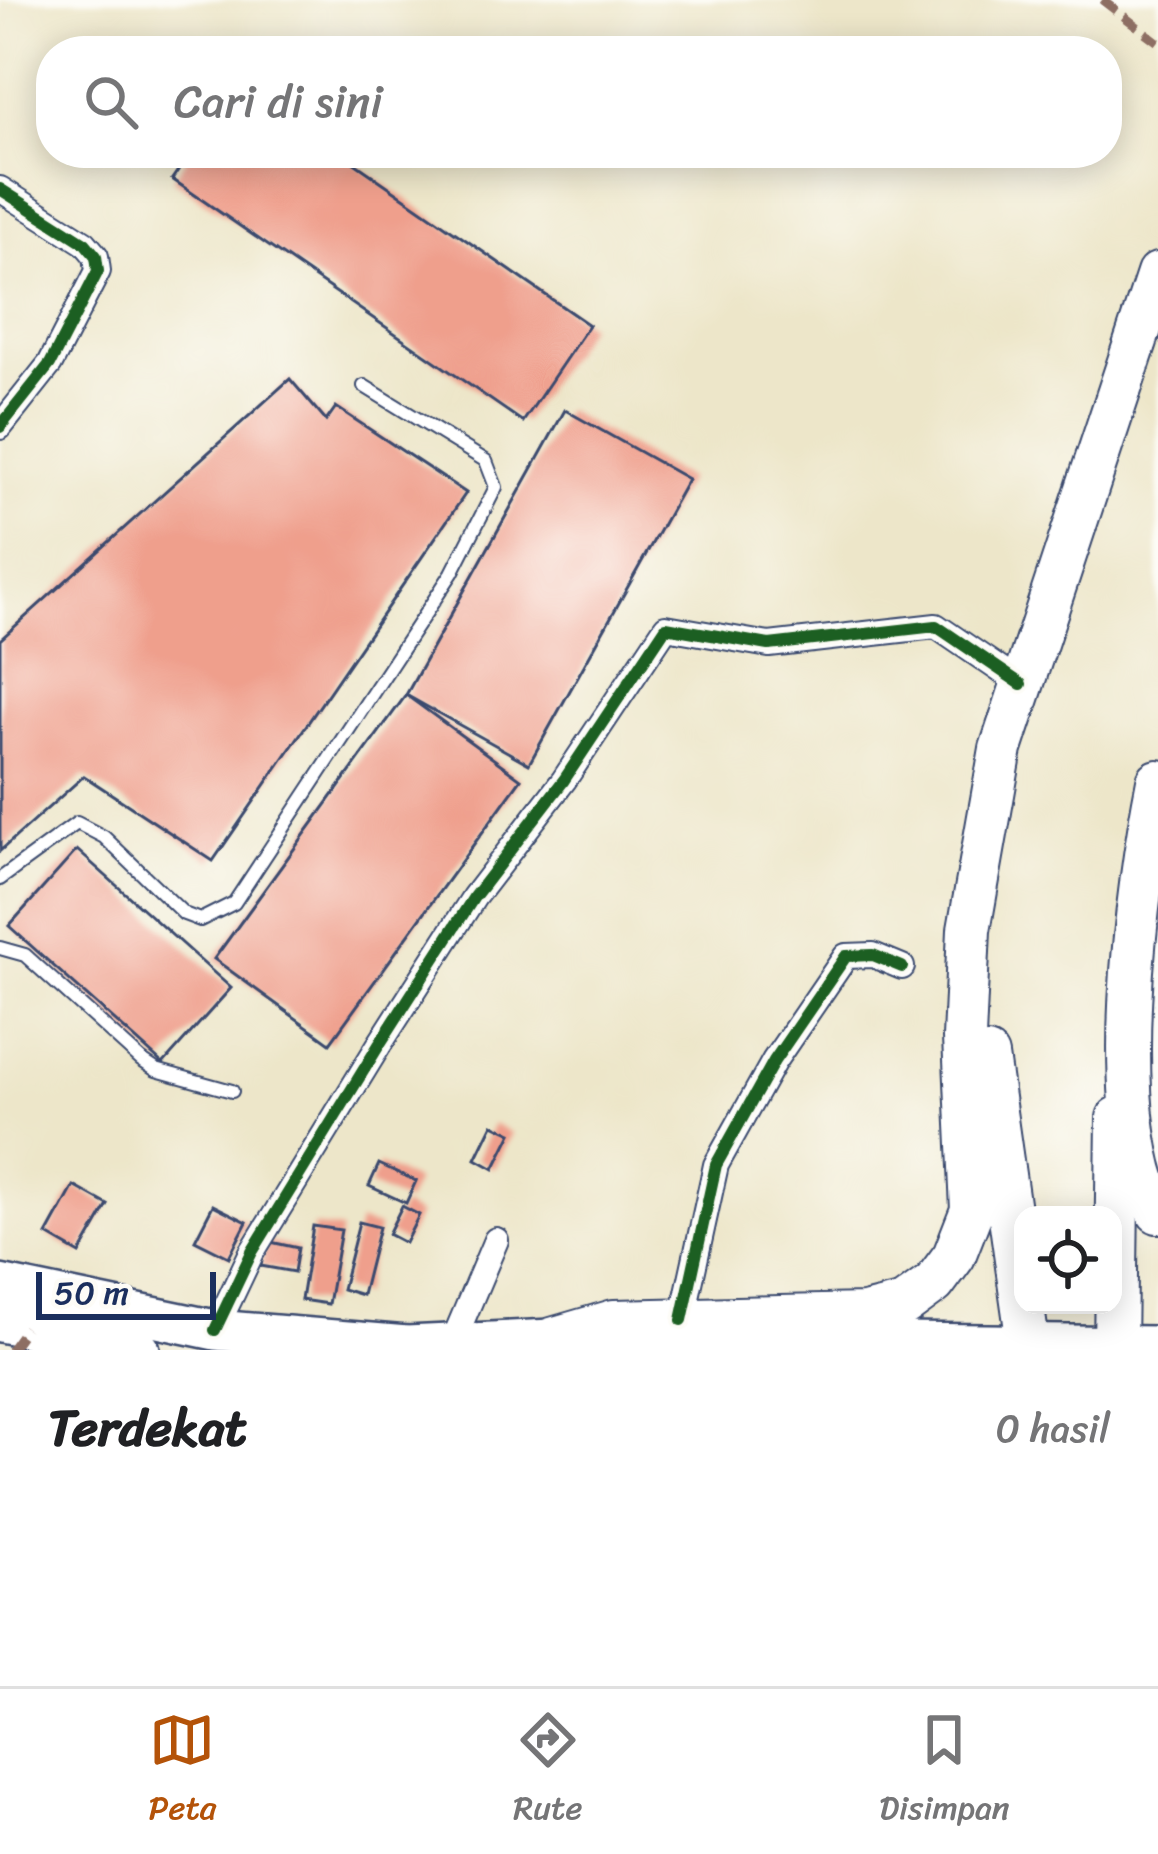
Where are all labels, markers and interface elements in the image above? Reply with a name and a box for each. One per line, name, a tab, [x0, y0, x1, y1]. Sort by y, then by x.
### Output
search box	[36, 36, 1122, 168]
text: Cari di sini	[174, 62, 383, 142]
icon: search	[78, 69, 144, 135]
map controls	[1014, 1206, 1122, 1314]
button: locate	[1014, 1206, 1122, 1314]
text: 50 m	[54, 1264, 129, 1322]
scale bar	[36, 1266, 216, 1319]
text: Terdekat	[48, 1383, 247, 1473]
text: 0 hasil	[995, 1394, 1110, 1463]
tab: Peta	[148, 1707, 216, 1837]
tab: Rute	[513, 1707, 582, 1837]
tab: Disimpan	[879, 1707, 1010, 1837]

